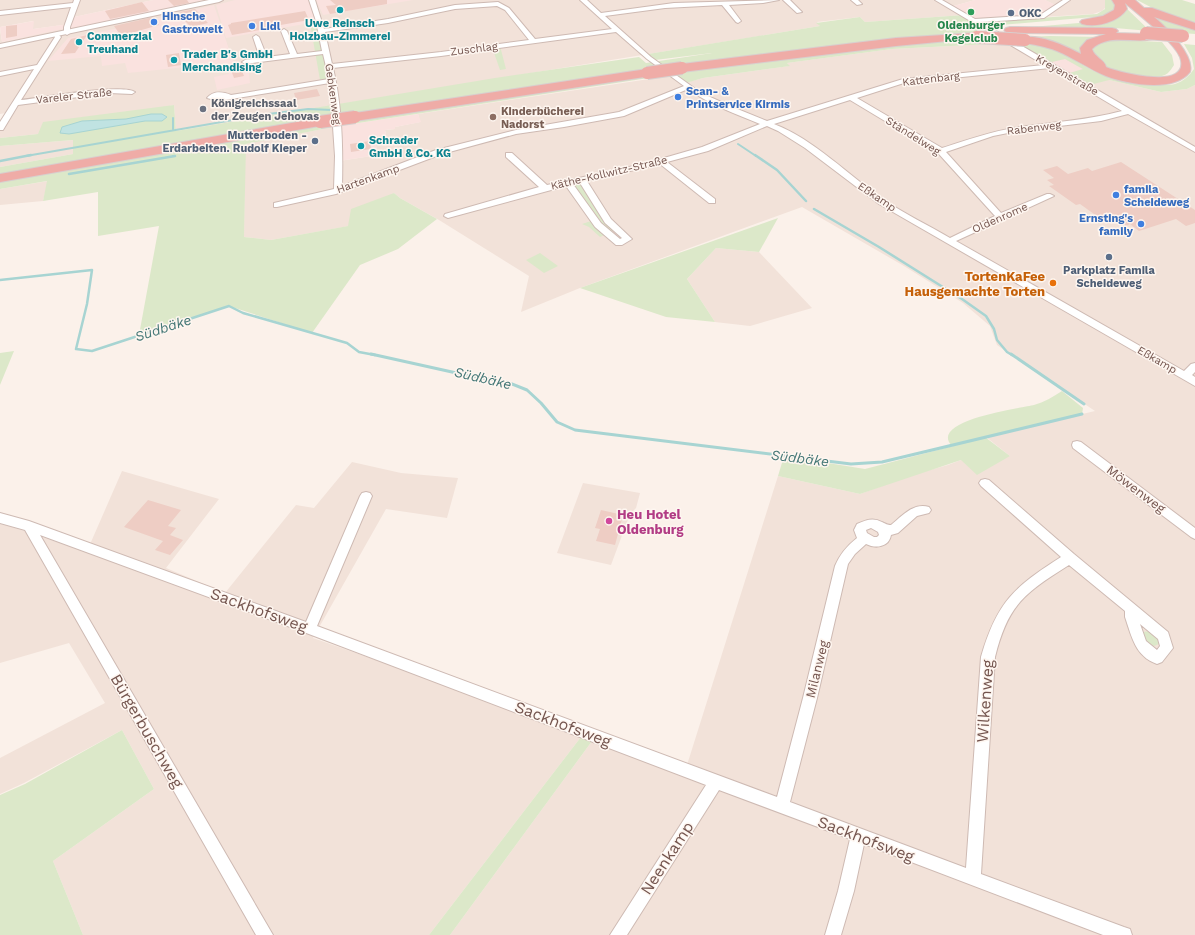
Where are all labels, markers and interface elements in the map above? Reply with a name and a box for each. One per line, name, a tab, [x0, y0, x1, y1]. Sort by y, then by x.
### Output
marker: Uwe Reinsch Holzbau-Zimmerei	[335, 5, 345, 15]
marker: Oldenburger Kegelclub	[966, 7, 976, 17]
place label: OKC	[1019, 7, 1042, 20]
marker: OKC	[1006, 8, 1016, 18]
place label: Hinsche Gastrowelt	[162, 10, 223, 36]
marker: Hinsche Gastrowelt	[149, 17, 159, 27]
place label: Uwe Reinsch Holzbau-Zimmerei	[290, 17, 390, 43]
place label: Oldenburger Kegelclub	[937, 19, 1005, 45]
place label: Lidl	[260, 20, 281, 33]
marker: Lidl	[247, 21, 257, 31]
place label: Commerzial Treuhand	[87, 30, 152, 56]
marker: Commerzial Treuhand	[74, 37, 84, 47]
street label: Zuschlag	[450, 40, 499, 58]
place label: Trader B's GmbH Merchandising	[182, 48, 273, 74]
street label: Kreyenstraße	[1033, 52, 1101, 98]
marker: Trader B's GmbH Merchandising	[169, 55, 179, 65]
street label: Gebkenweg	[322, 63, 344, 126]
street label: Kattenbarg	[901, 69, 961, 89]
place label: Scan- & Printservice Kirmis	[686, 85, 790, 111]
street label: Vareler Straße	[35, 86, 113, 106]
marker: Scan- & Printservice Kirmis	[673, 92, 683, 102]
place label: Königreichssaal der Zeugen Jehovas	[211, 97, 319, 123]
marker: Königreichssaal der Zeugen Jehovas	[198, 104, 208, 114]
place label: Kinderbücherei Nadorst	[501, 105, 584, 131]
marker: Kinderbücherei Nadorst	[488, 112, 498, 122]
street label: Ständelweg	[883, 114, 943, 158]
street label: Rabenweg	[1006, 118, 1062, 138]
place label: Mutterboden - Erdarbeiten. Rudolf Kieper	[162, 129, 307, 155]
place label: Schrader GmbH & Co. KG	[369, 134, 451, 160]
marker: Mutterboden - Erdarbeiten. Rudolf Kieper	[310, 136, 320, 146]
marker: Schrader GmbH & Co. KG	[356, 141, 366, 151]
street label: Käthe-Kollwitz-Straße	[549, 153, 669, 193]
street label: Hartenkamp	[335, 162, 401, 196]
street label: Eßkamp	[855, 179, 899, 215]
place label: famila Scheideweg	[1124, 183, 1190, 209]
marker: famila Scheideweg	[1111, 190, 1121, 200]
street label: Oldenrome	[970, 200, 1030, 236]
place label: Ernsting's family	[1079, 212, 1134, 238]
marker: Ernsting's family	[1136, 219, 1146, 229]
marker: Parkplatz Famila Scheideweg	[1104, 252, 1114, 262]
place label: Parkplatz Famila Scheideweg	[1063, 264, 1156, 290]
place label: TortenKaFee Hausgemachte Torten	[905, 269, 1045, 299]
marker: TortenKaFee Hausgemachte Torten	[1048, 278, 1058, 288]
water label: Südbäke	[133, 311, 193, 345]
street label: Eßkamp	[1135, 343, 1179, 377]
water label: Südbäke	[453, 364, 513, 392]
water label: Südbäke	[770, 446, 830, 470]
street label: Möwenweg	[1104, 462, 1168, 516]
place label: Heu Hotel Oldenburg	[617, 507, 684, 537]
marker: Heu Hotel Oldenburg	[604, 516, 614, 526]
street label: Sackhofsweg	[208, 584, 310, 636]
street label: Milanweg	[803, 639, 831, 699]
street label: Wilkenweg	[973, 658, 997, 743]
street label: Bürgerbuschweg	[107, 671, 188, 792]
street label: Sackhofsweg	[512, 697, 614, 751]
street label: Sackhofsweg	[815, 812, 917, 866]
street label: Neenkamp	[636, 818, 698, 898]

